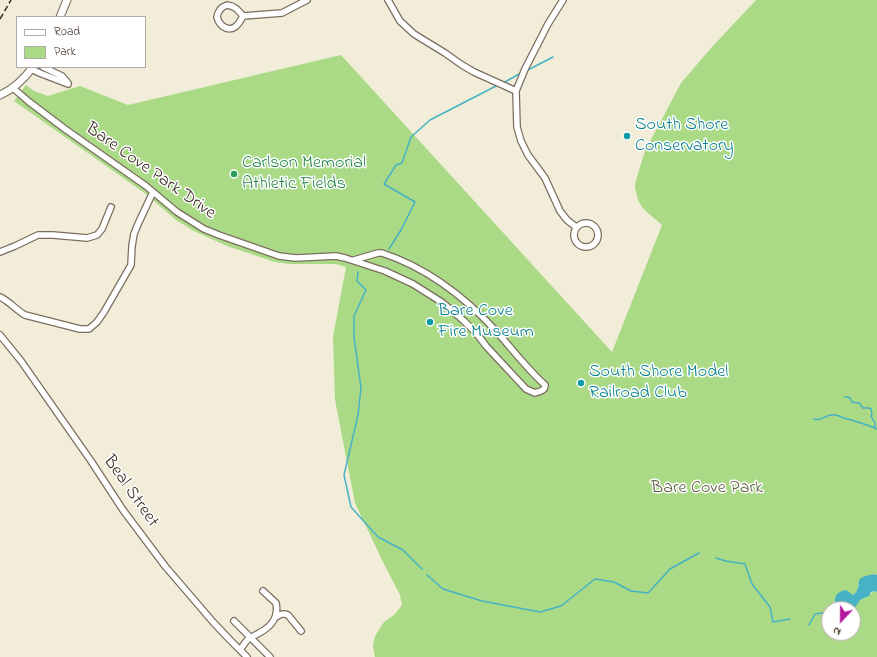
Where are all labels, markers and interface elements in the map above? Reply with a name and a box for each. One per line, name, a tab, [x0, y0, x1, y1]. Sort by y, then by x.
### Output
legend	[16, 16, 146, 68]
text: Road	[54, 23, 80, 41]
text: Park	[54, 43, 76, 61]
place label: South Shore Conservatory	[635, 115, 734, 158]
street label: Bare Cove Park Drive	[81, 119, 219, 225]
marker: South Shore Conservatory	[622, 131, 632, 141]
place label: Carlson Memorial Athletic Fields	[242, 153, 366, 196]
marker: Carlson Memorial Athletic Fields	[229, 169, 239, 179]
place label: Bare Cove Fire Museum	[438, 301, 534, 344]
marker: Bare Cove Fire Museum	[425, 317, 435, 327]
place label: South Shore Model Railroad Club	[589, 362, 728, 404]
marker: South Shore Model Railroad Club	[576, 378, 586, 388]
street label: Beal Street	[97, 452, 163, 532]
park label: Bare Cove Park	[651, 478, 763, 500]
north arrow	[821, 601, 861, 641]
text: N	[830, 622, 843, 640]

